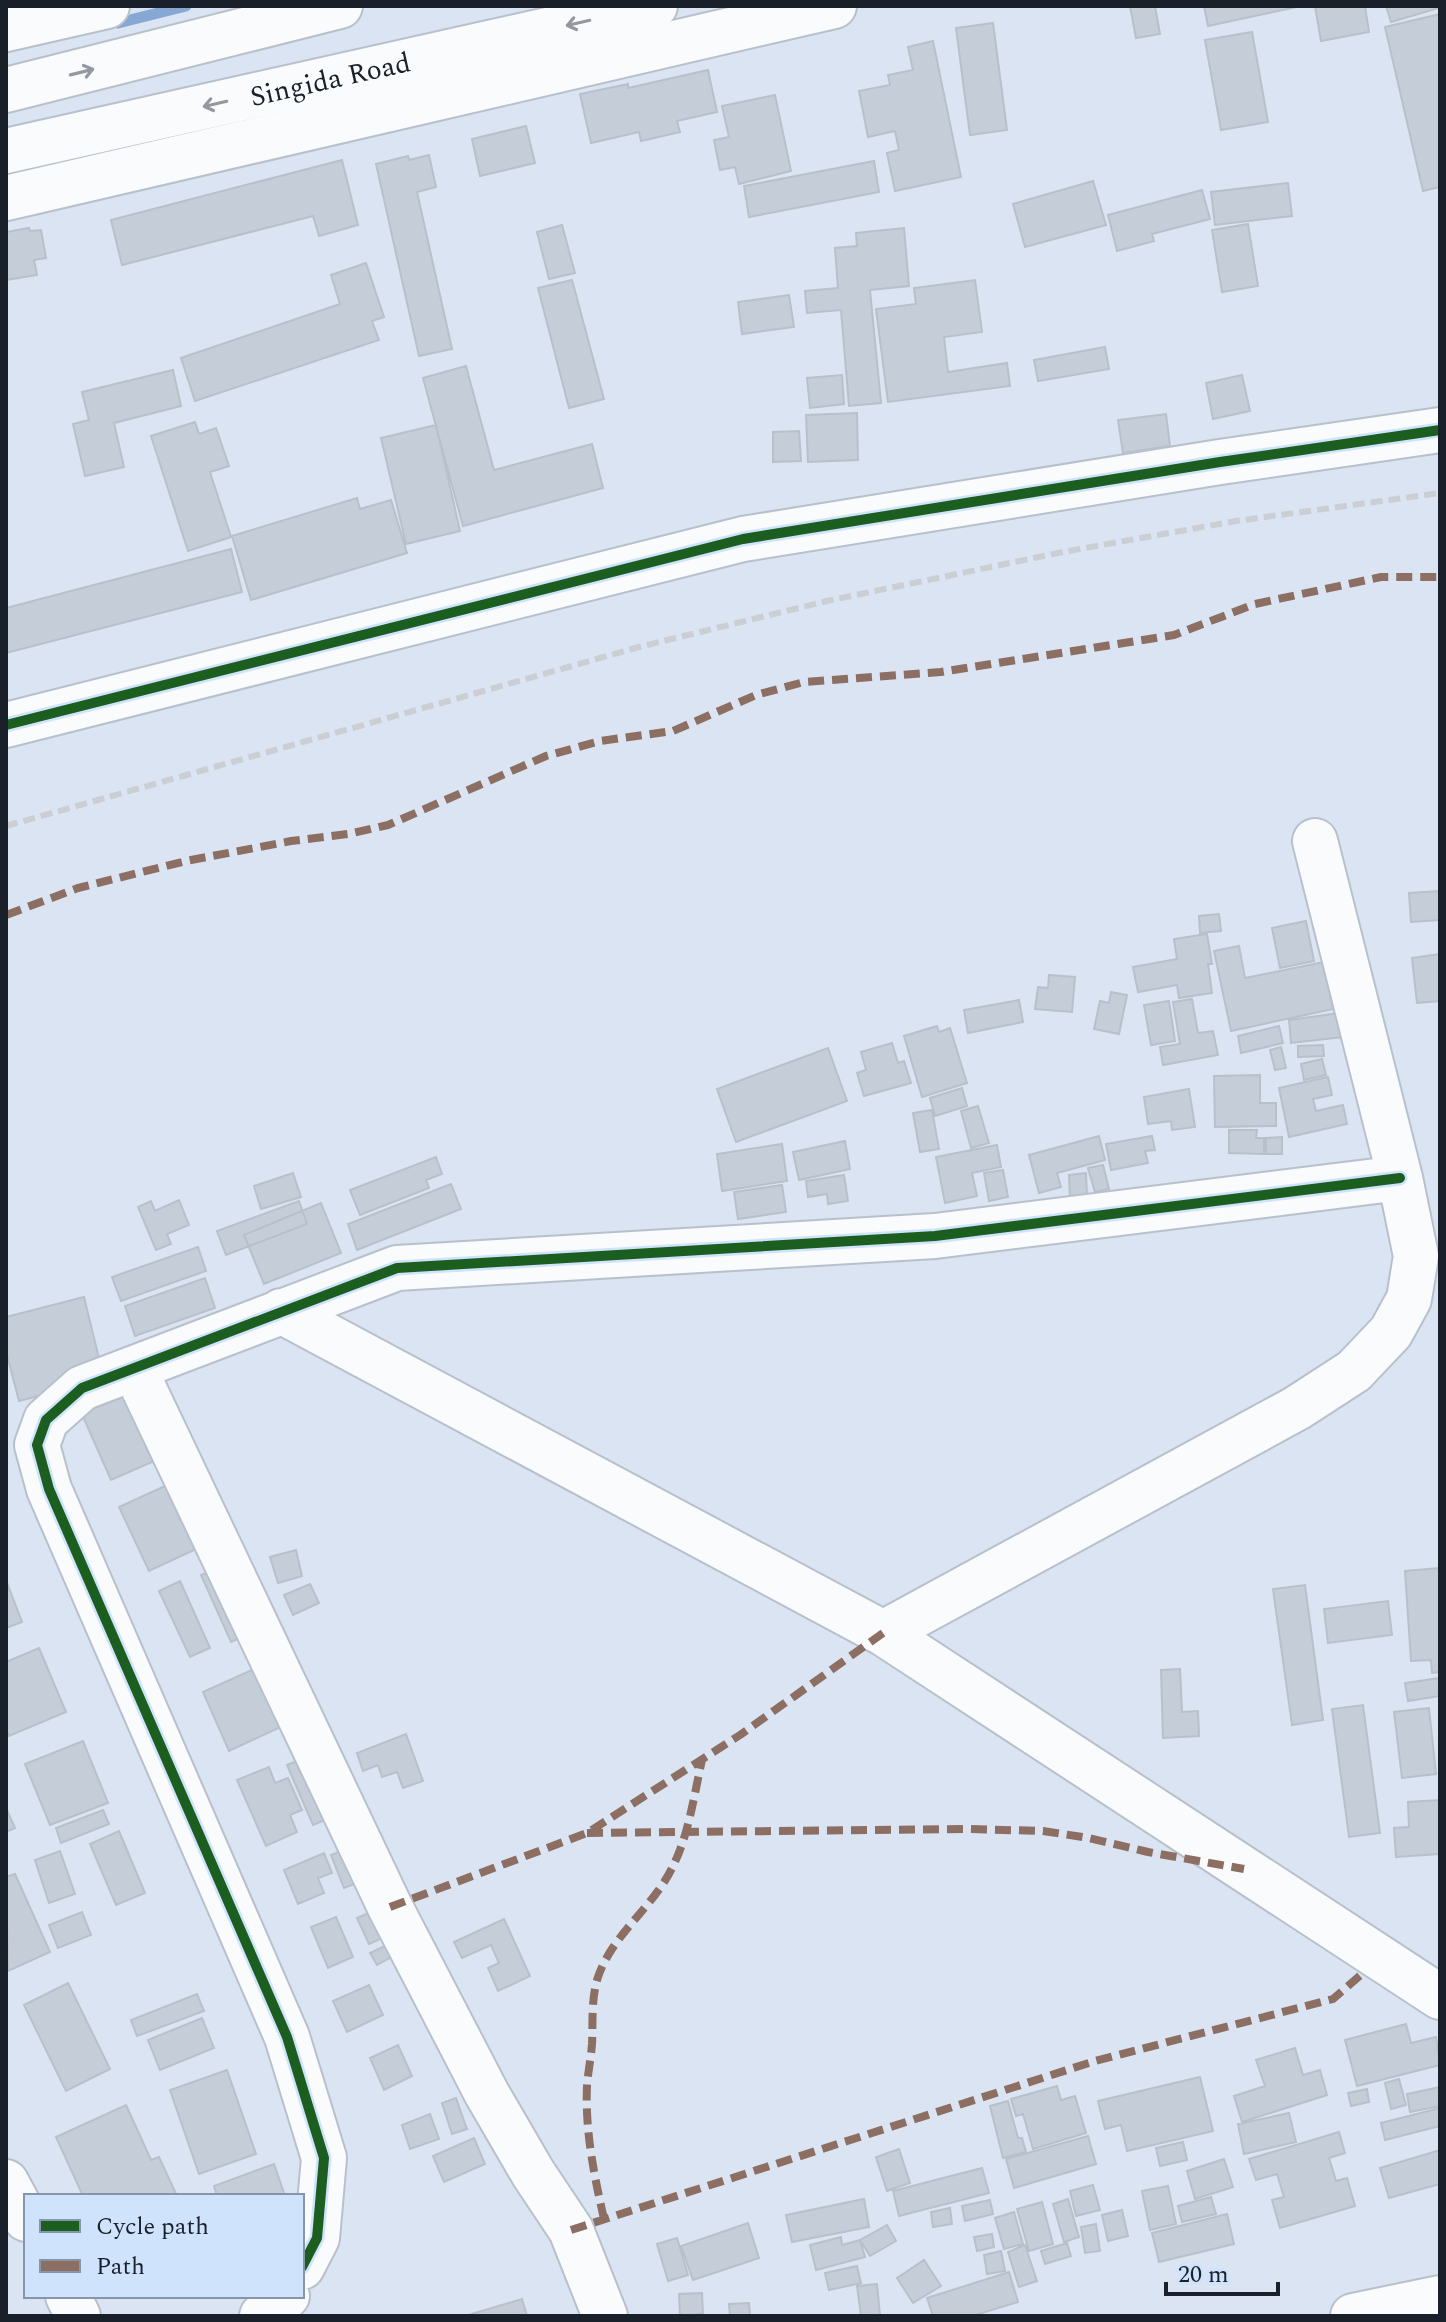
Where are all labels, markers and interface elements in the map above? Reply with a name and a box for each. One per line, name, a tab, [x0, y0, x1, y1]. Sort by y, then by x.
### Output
one-way arrow	[566, 16, 592, 31]
street label: Singida Road	[246, 41, 415, 119]
one-way arrow	[68, 64, 94, 79]
one-way arrow	[203, 97, 229, 112]
legend	[24, 2194, 304, 2298]
text: Cycle path	[96, 2209, 209, 2245]
scale bar	[1166, 2246, 1278, 2296]
text: Path	[96, 2249, 145, 2285]
text: 20 m	[1178, 2257, 1229, 2293]

